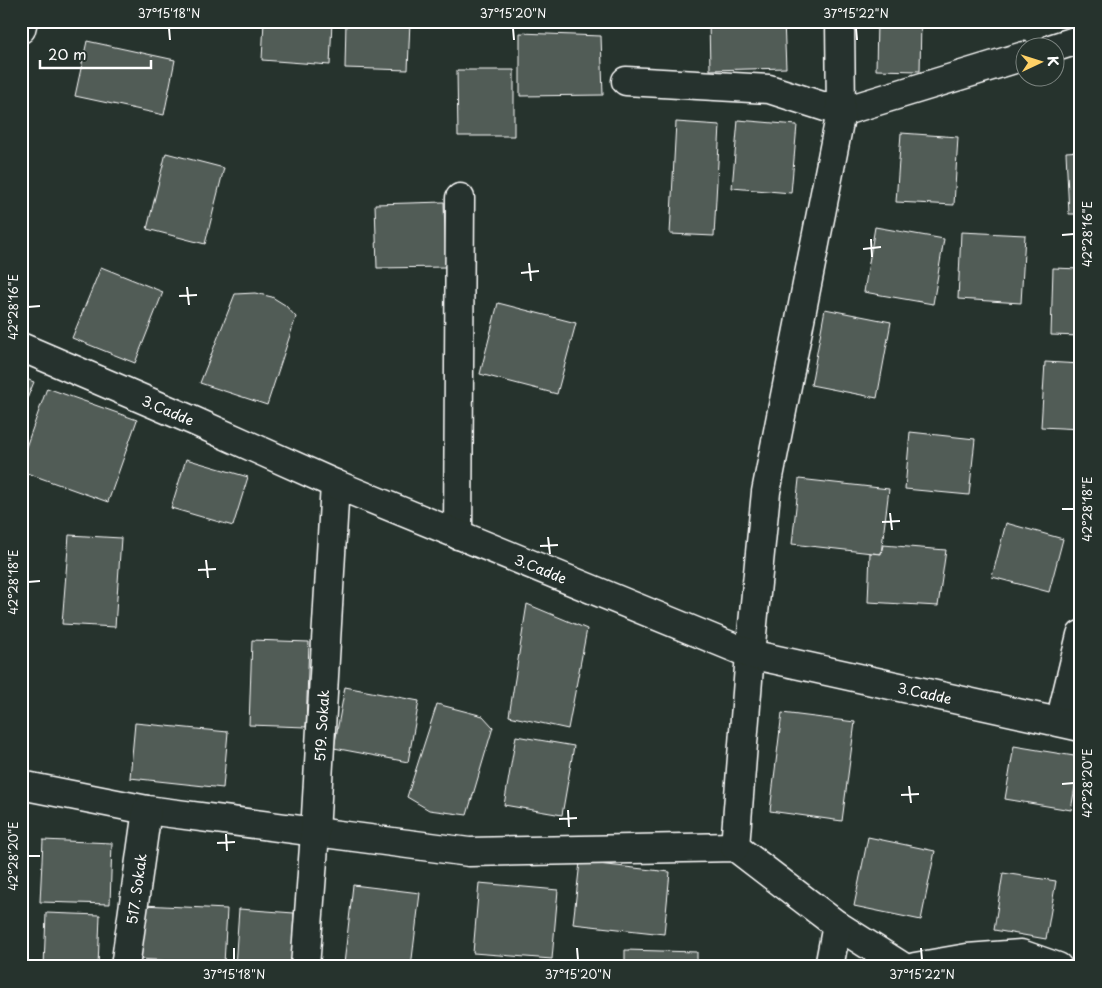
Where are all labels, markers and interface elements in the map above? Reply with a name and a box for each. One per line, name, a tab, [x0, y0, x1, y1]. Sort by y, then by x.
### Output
text: 37°15'18"N	[138, 4, 200, 22]
text: 37°15'20"N	[480, 4, 546, 22]
text: 37°15'22"N	[823, 4, 889, 22]
scale bar	[40, 38, 151, 70]
north arrow	[1014, 38, 1064, 88]
text: 20 m	[48, 42, 87, 65]
text: K	[1043, 55, 1064, 67]
text: 42°28'16"E	[1078, 201, 1096, 267]
text: 42°28'16"E	[4, 274, 22, 340]
street label: 3.Cadde	[139, 389, 198, 430]
text: 42°28'18"E	[1078, 476, 1096, 542]
street label: 3.Cadde	[511, 548, 570, 588]
text: 42°28'18"E	[4, 549, 22, 615]
street label: 3.Cadde	[896, 676, 954, 709]
street label: 519. Sokak	[309, 689, 334, 762]
text: 42°28'20"E	[1078, 748, 1096, 818]
text: 42°28'20"E	[4, 821, 22, 891]
street label: 517. Sokak	[121, 852, 151, 926]
text: 37°15'18"N	[203, 965, 265, 983]
text: 37°15'20"N	[545, 965, 611, 983]
text: 37°15'22"N	[889, 965, 955, 983]

